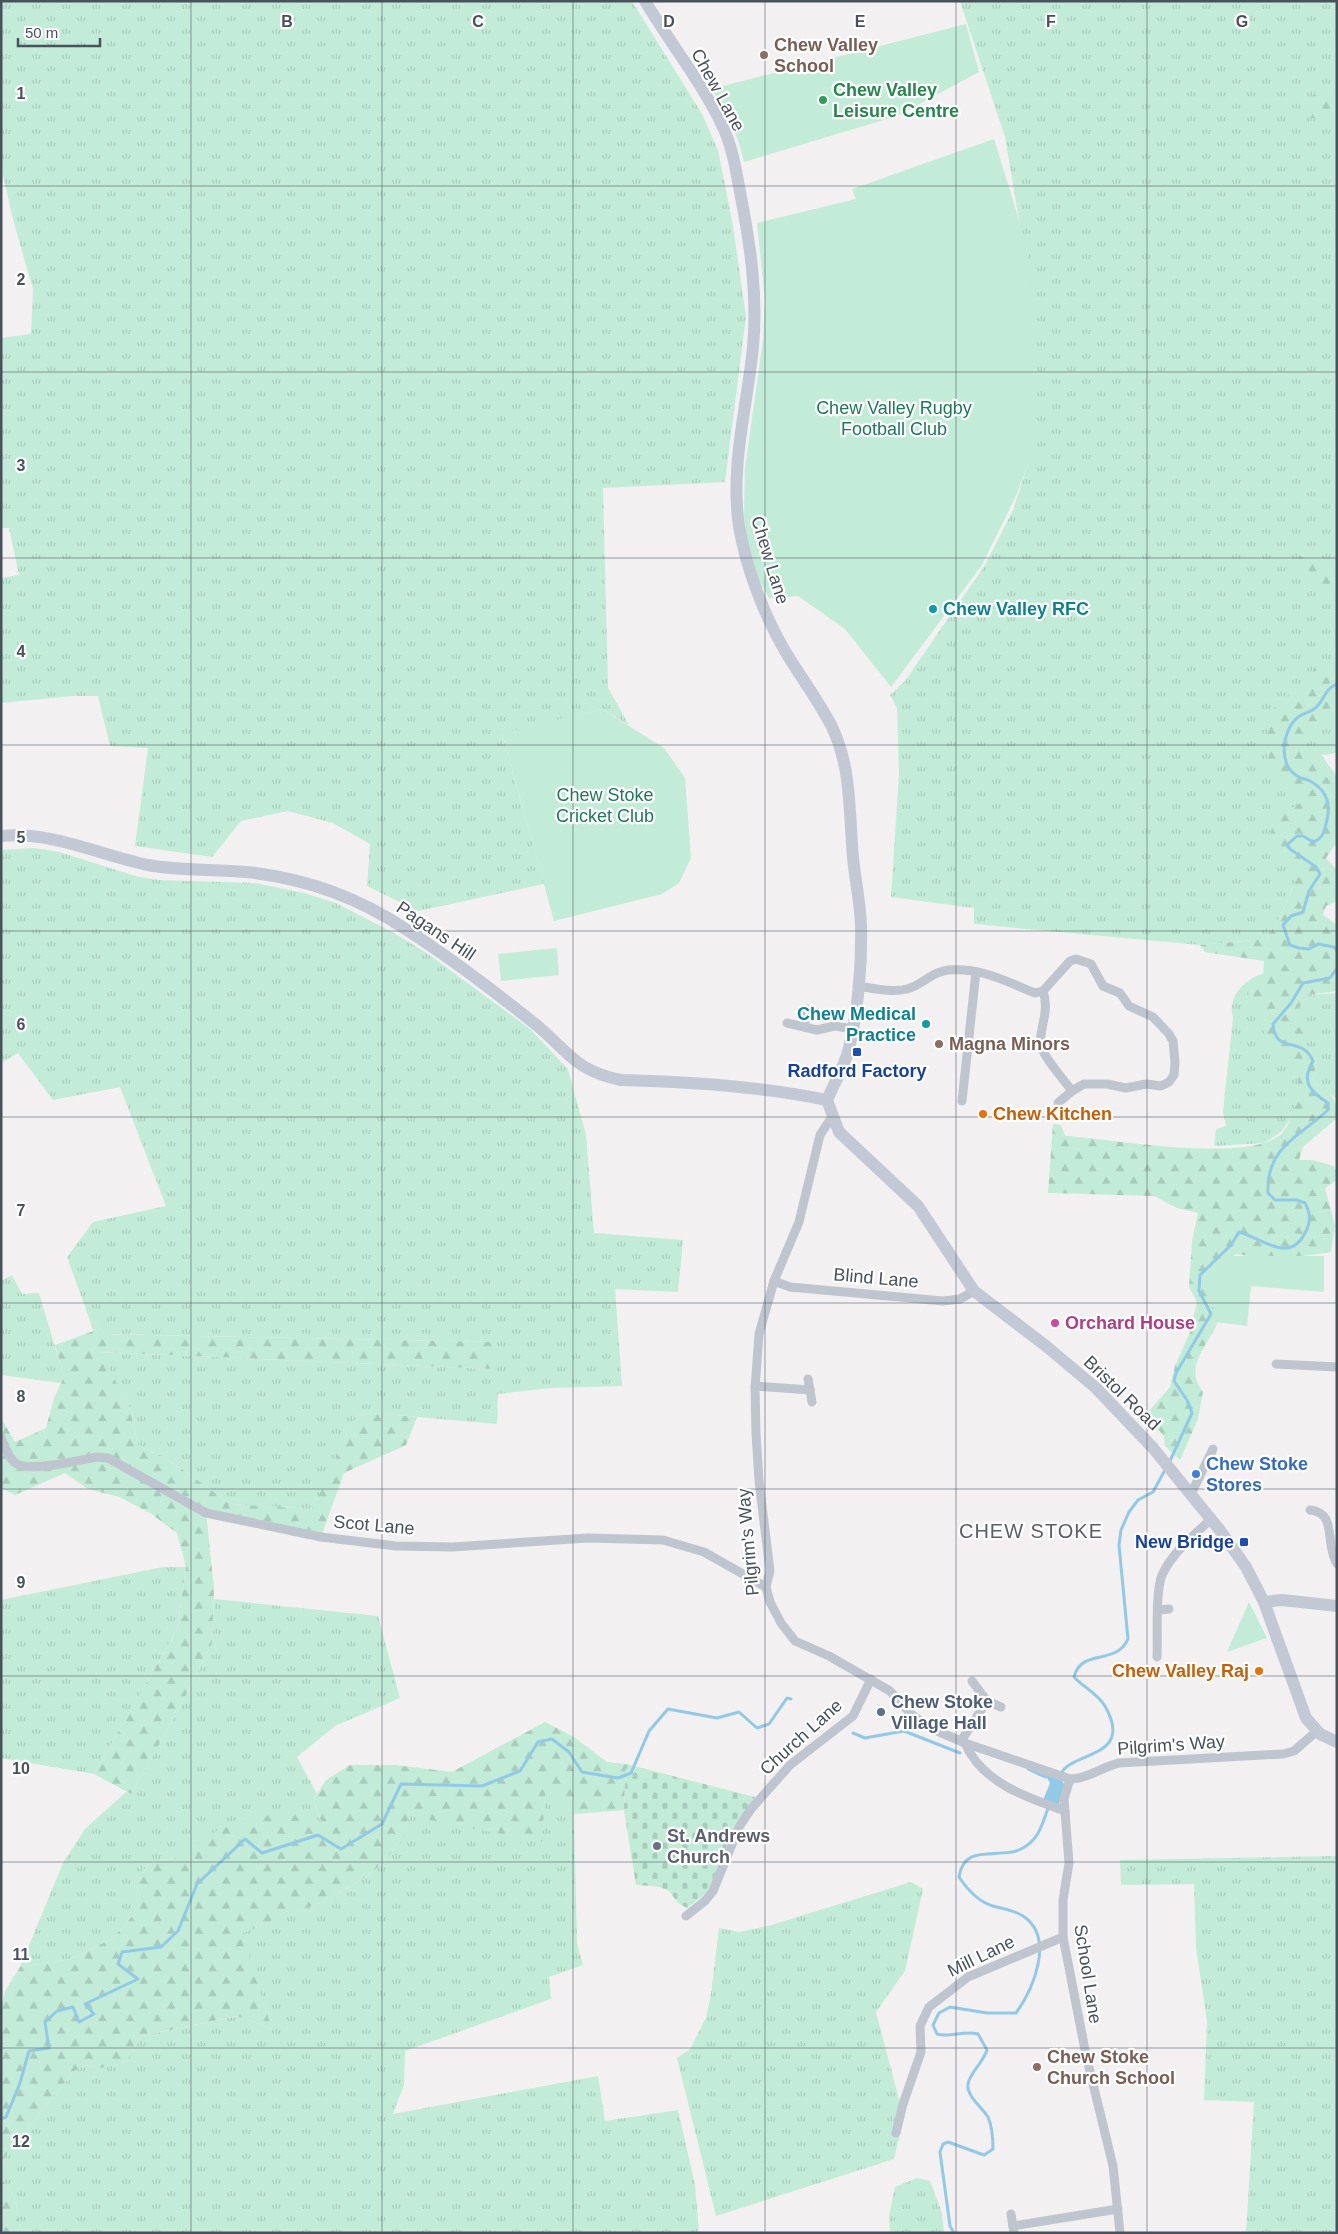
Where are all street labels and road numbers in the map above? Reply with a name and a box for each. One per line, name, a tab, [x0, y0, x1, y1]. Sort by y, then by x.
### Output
street label: Chew Lane	[687, 45, 749, 135]
street label: Chew Lane	[747, 514, 793, 606]
street label: Pagans Hill	[393, 897, 479, 965]
street label: Blind Lane	[833, 1264, 919, 1292]
street label: Bristol Road	[1080, 1352, 1164, 1434]
street label: Pilgrim's Way	[733, 1487, 763, 1597]
street label: Scot Lane	[333, 1512, 415, 1538]
street label: Church Lane	[756, 1695, 846, 1779]
street label: Pilgrim's Way	[1117, 1731, 1225, 1759]
street label: School Lane	[1070, 1923, 1106, 2025]
street label: Mill Lane	[944, 1931, 1018, 1981]

